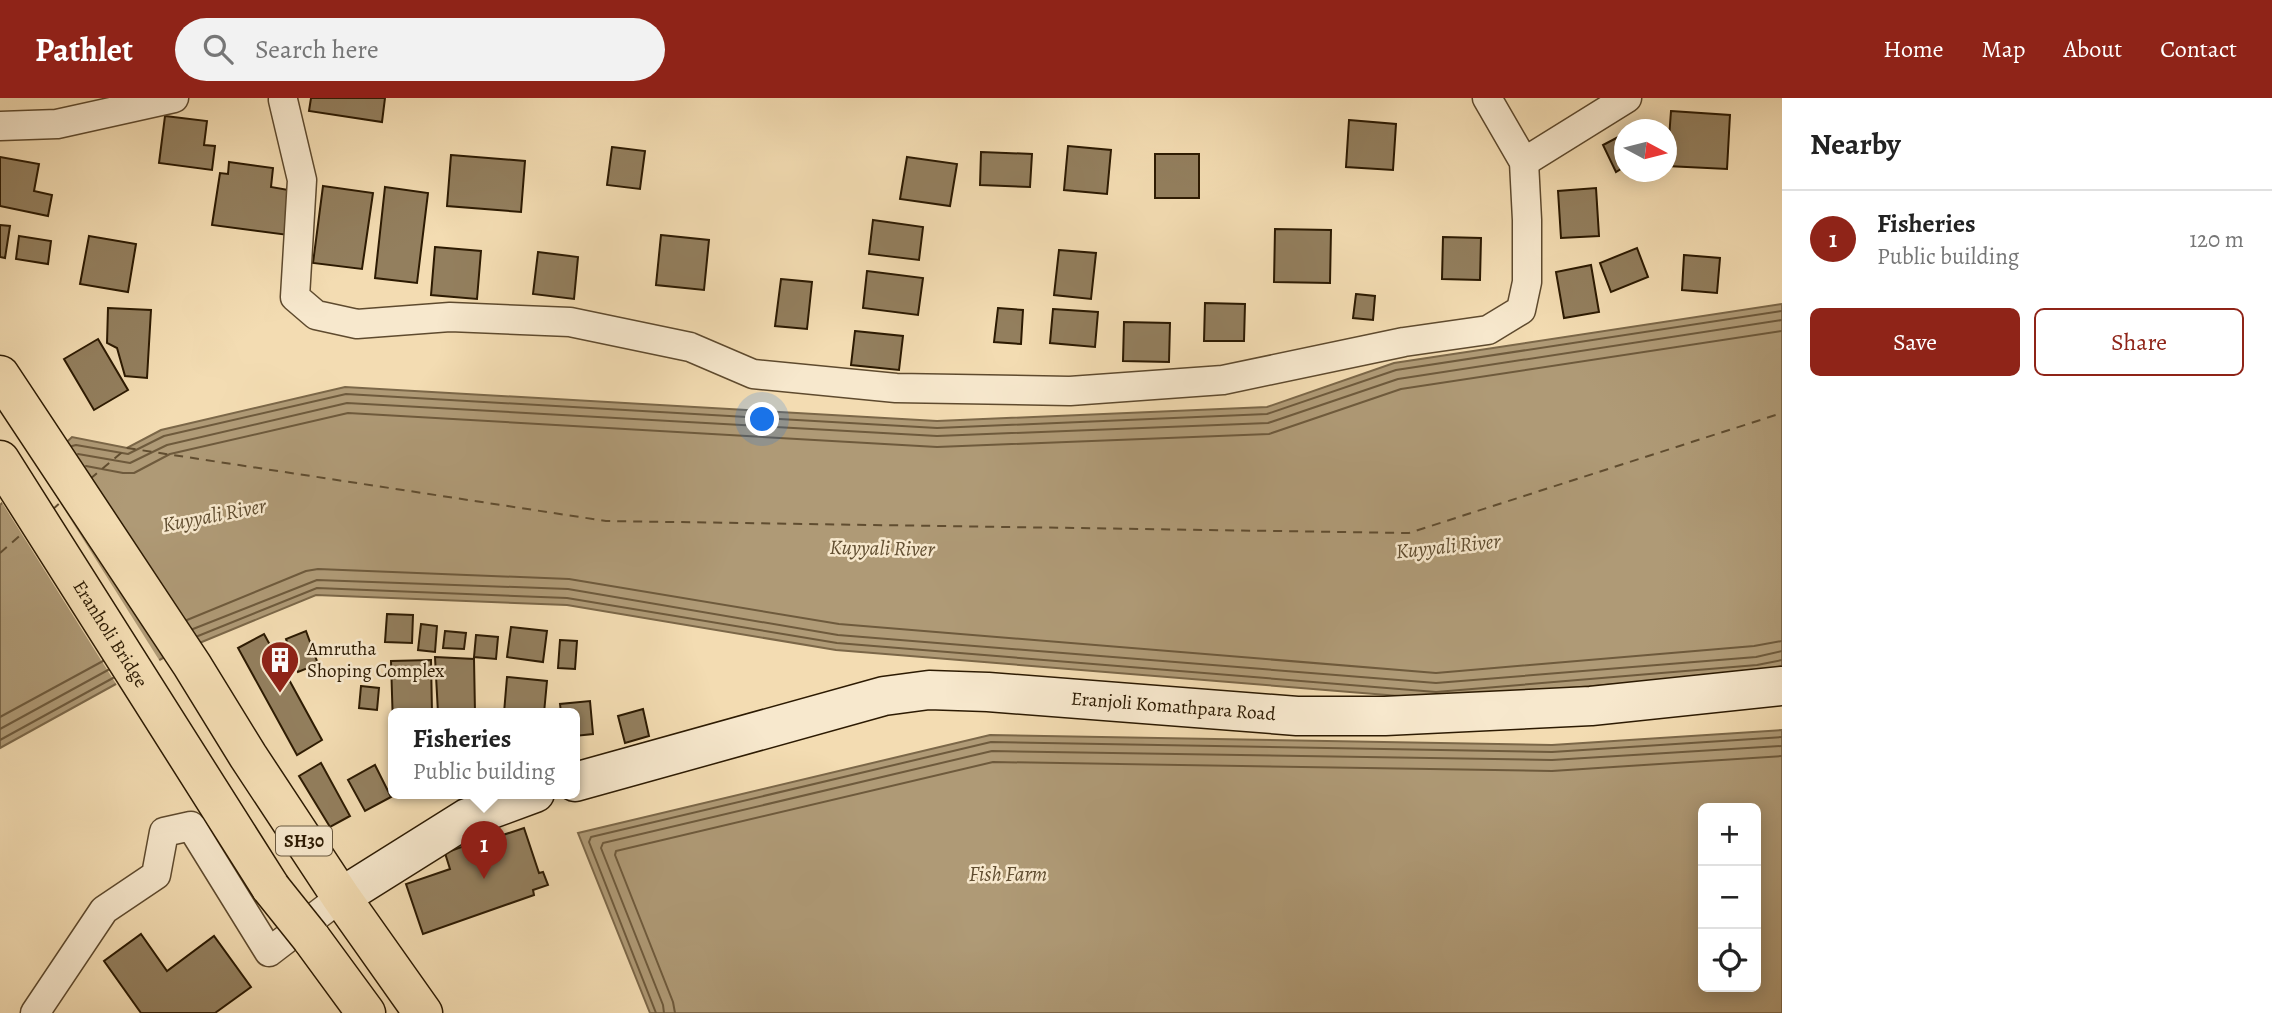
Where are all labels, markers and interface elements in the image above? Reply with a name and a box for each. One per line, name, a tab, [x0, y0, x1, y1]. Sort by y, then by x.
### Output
search box	[175, 18, 665, 81]
text: Pathlet	[35, 27, 133, 72]
icon: search	[199, 30, 237, 68]
text: Search here	[255, 32, 379, 67]
text: Home	[1883, 33, 1944, 65]
text: Map	[1982, 33, 2026, 65]
text: About	[2064, 33, 2122, 65]
text: Contact	[2160, 33, 2237, 65]
north arrow	[1614, 119, 1677, 182]
text: Nearby	[1810, 124, 1901, 164]
text: Fisheries	[1877, 206, 1976, 241]
text: 1	[1829, 224, 1837, 255]
text: 120 m	[2189, 224, 2244, 255]
text: Public building	[1877, 241, 2019, 272]
button: Save	[1810, 308, 2020, 376]
button: Share	[2034, 308, 2244, 376]
your location	[745, 402, 779, 436]
water label: Kuyyali River	[160, 491, 269, 539]
water label: Kuyyali River	[1394, 527, 1502, 565]
water label: Kuyyali River	[829, 533, 936, 563]
street label: Eranholi Bridge	[66, 575, 154, 693]
place label: Amrutha Shoping Complex	[306, 636, 444, 684]
building icon: Amrutha Shoping Complex	[259, 639, 301, 694]
street label: Eranjoli Komathpara Road	[1070, 685, 1277, 727]
popup	[388, 708, 580, 799]
text: Fisheries	[413, 721, 511, 756]
text: Public building	[413, 756, 555, 787]
map controls	[1698, 803, 1761, 992]
button: +	[1698, 803, 1761, 866]
pin: 1	[461, 821, 507, 879]
road number: SH30	[276, 826, 332, 856]
water label: Fish Farm	[969, 860, 1047, 888]
button: −	[1698, 866, 1761, 929]
button: locate	[1698, 929, 1761, 992]

